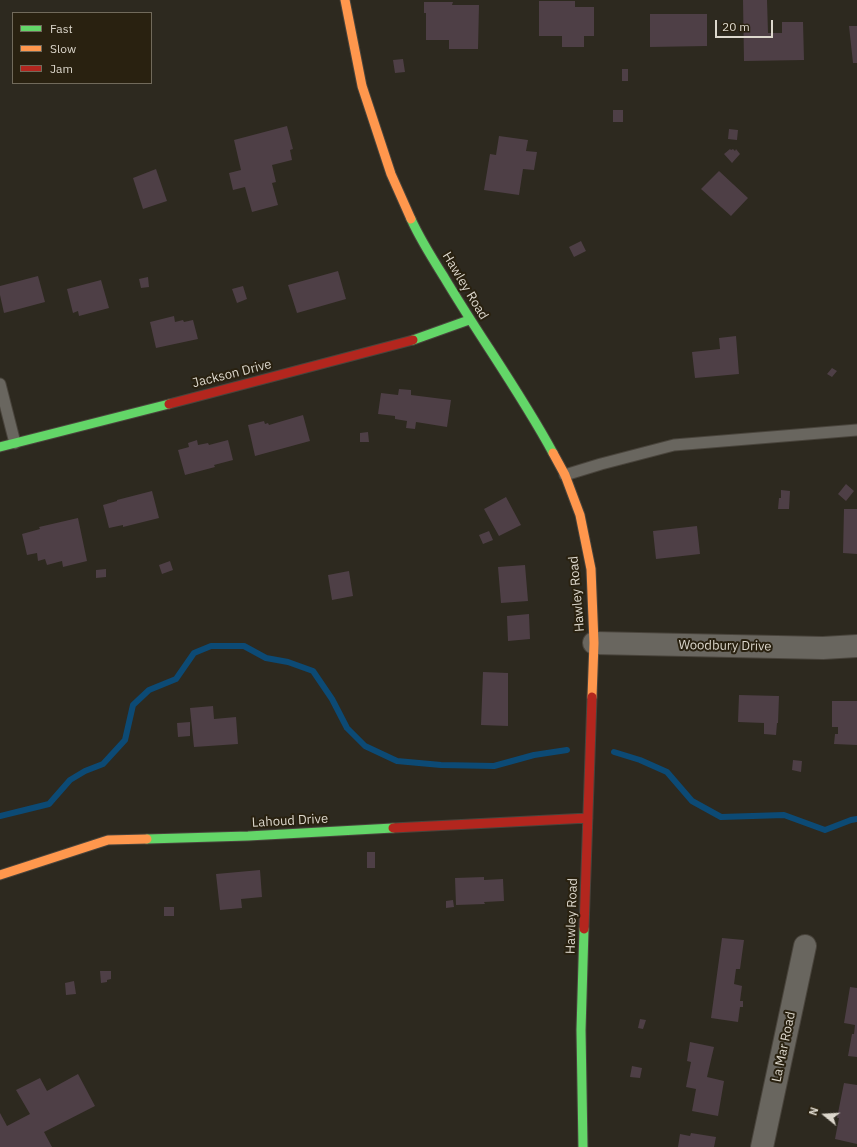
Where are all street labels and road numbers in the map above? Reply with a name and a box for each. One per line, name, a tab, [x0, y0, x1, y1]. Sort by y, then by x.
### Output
street label: Hawley Road	[439, 249, 491, 323]
street label: Jackson Drive	[191, 357, 273, 391]
street label: Hawley Road	[566, 555, 588, 633]
street label: Woodbury Drive	[678, 637, 772, 655]
street label: Lahoud Drive	[252, 811, 328, 831]
street label: Hawley Road	[563, 878, 581, 954]
street label: La Mar Road	[769, 1010, 799, 1084]

